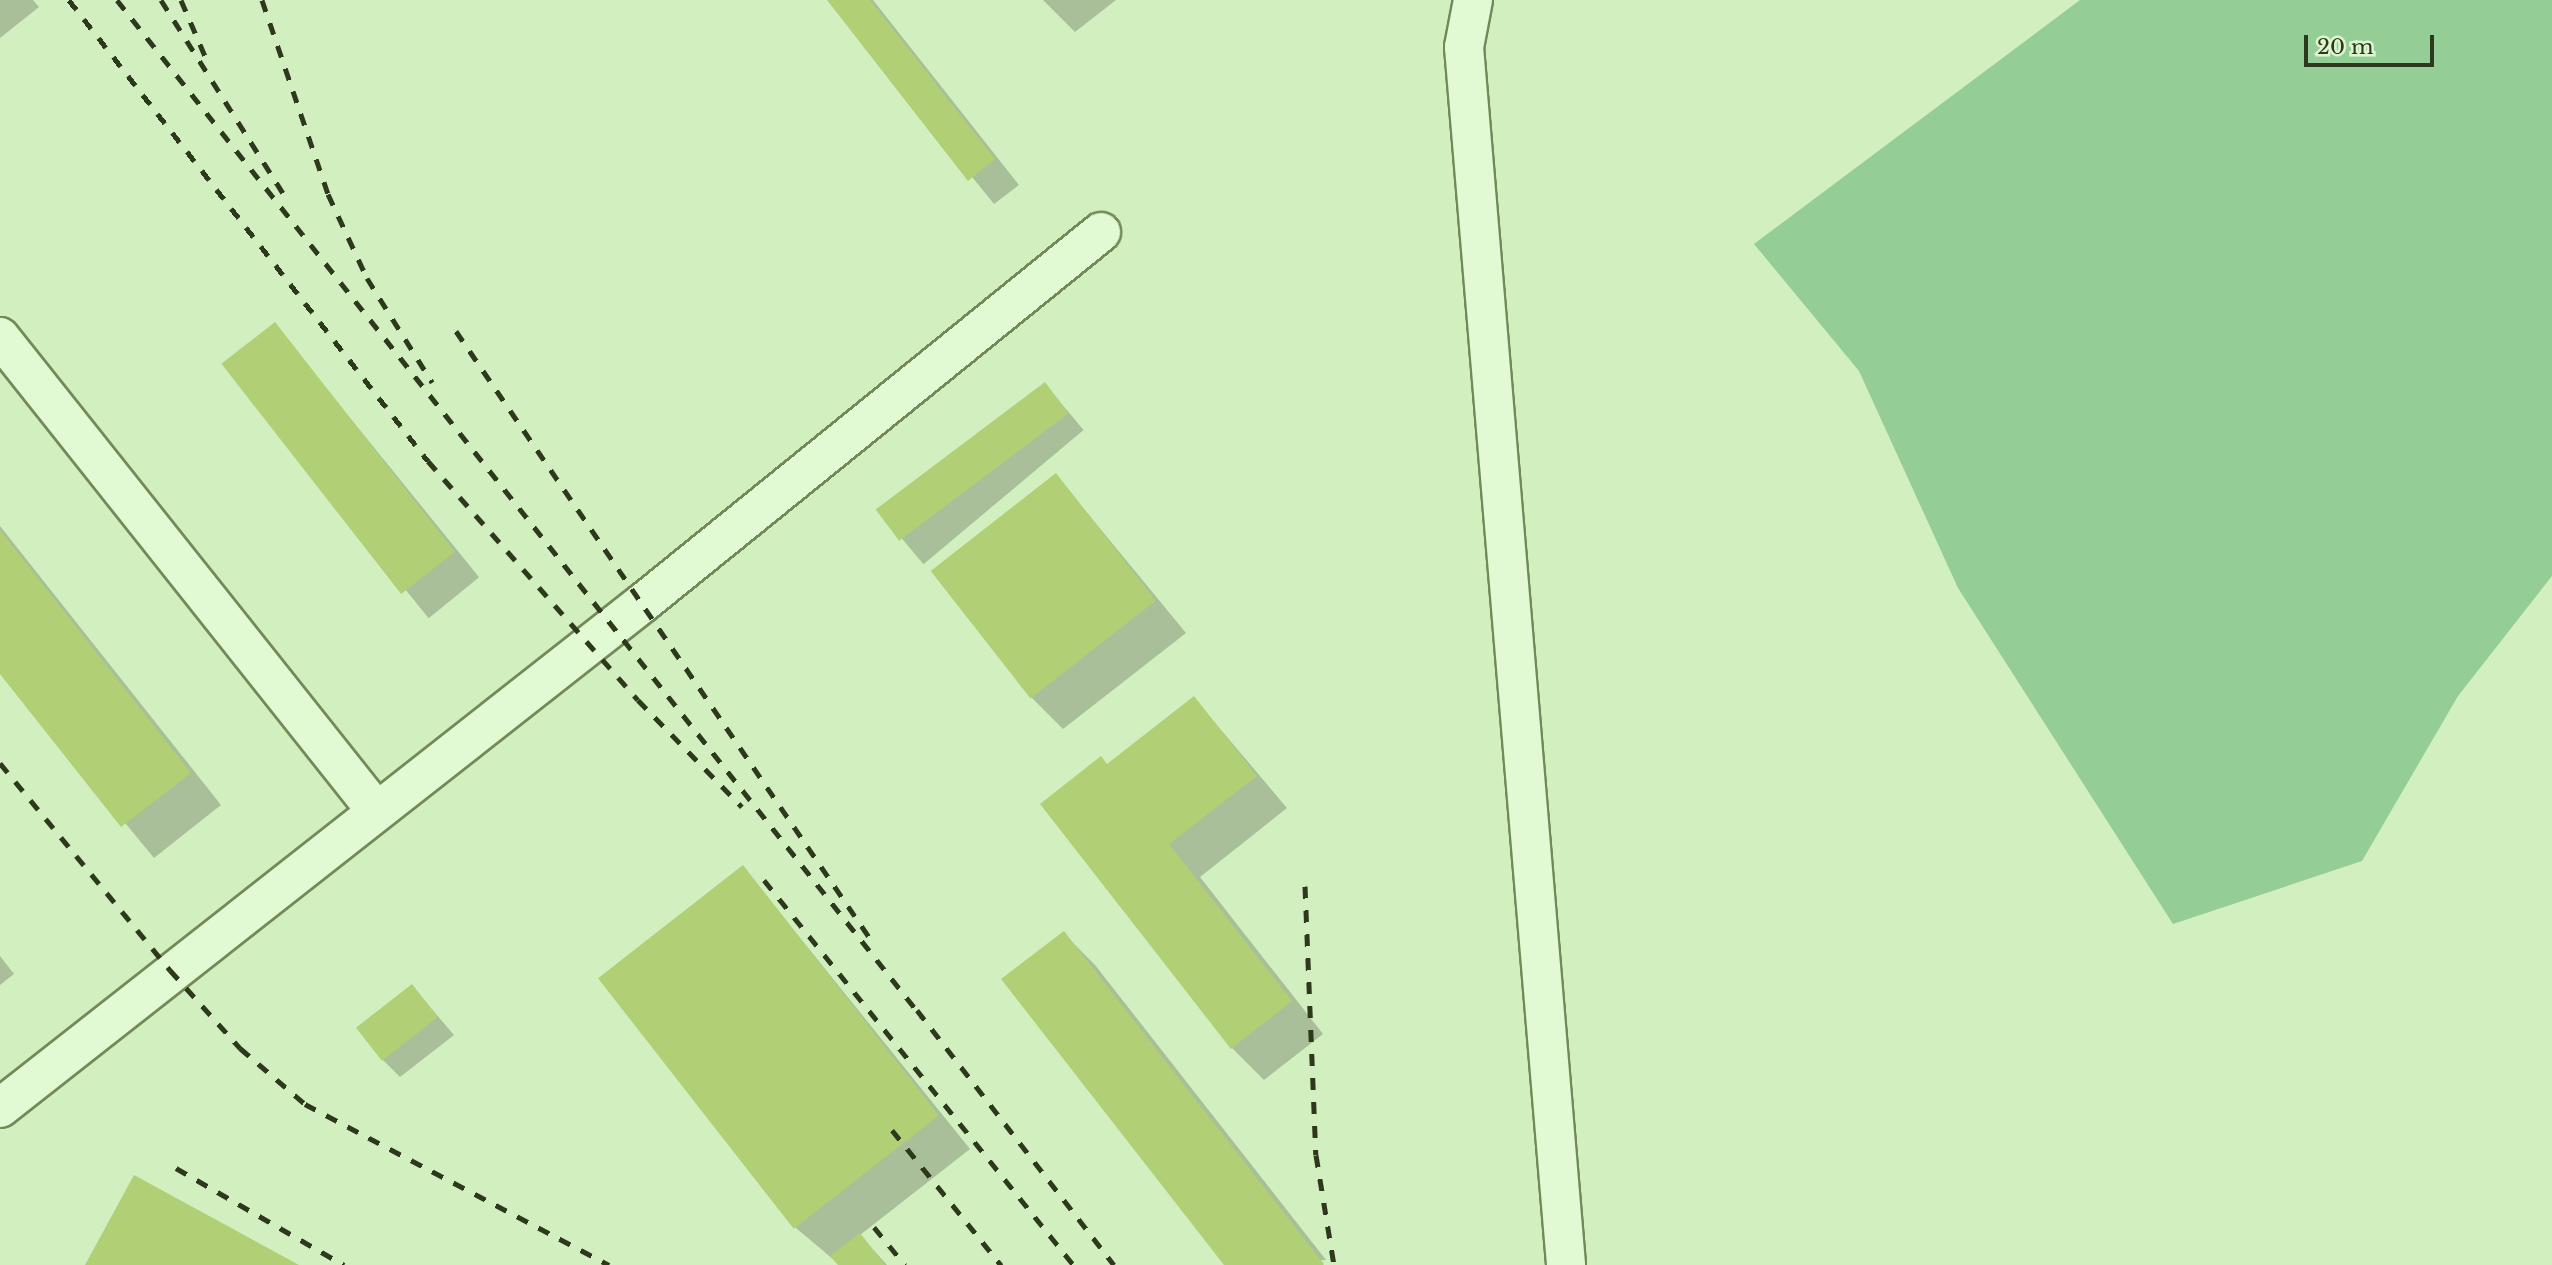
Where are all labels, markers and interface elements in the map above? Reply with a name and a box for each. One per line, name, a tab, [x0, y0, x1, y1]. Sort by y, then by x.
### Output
scale bar	[2307, 21, 2436, 65]
text: 20 m	[2317, 34, 2374, 60]

